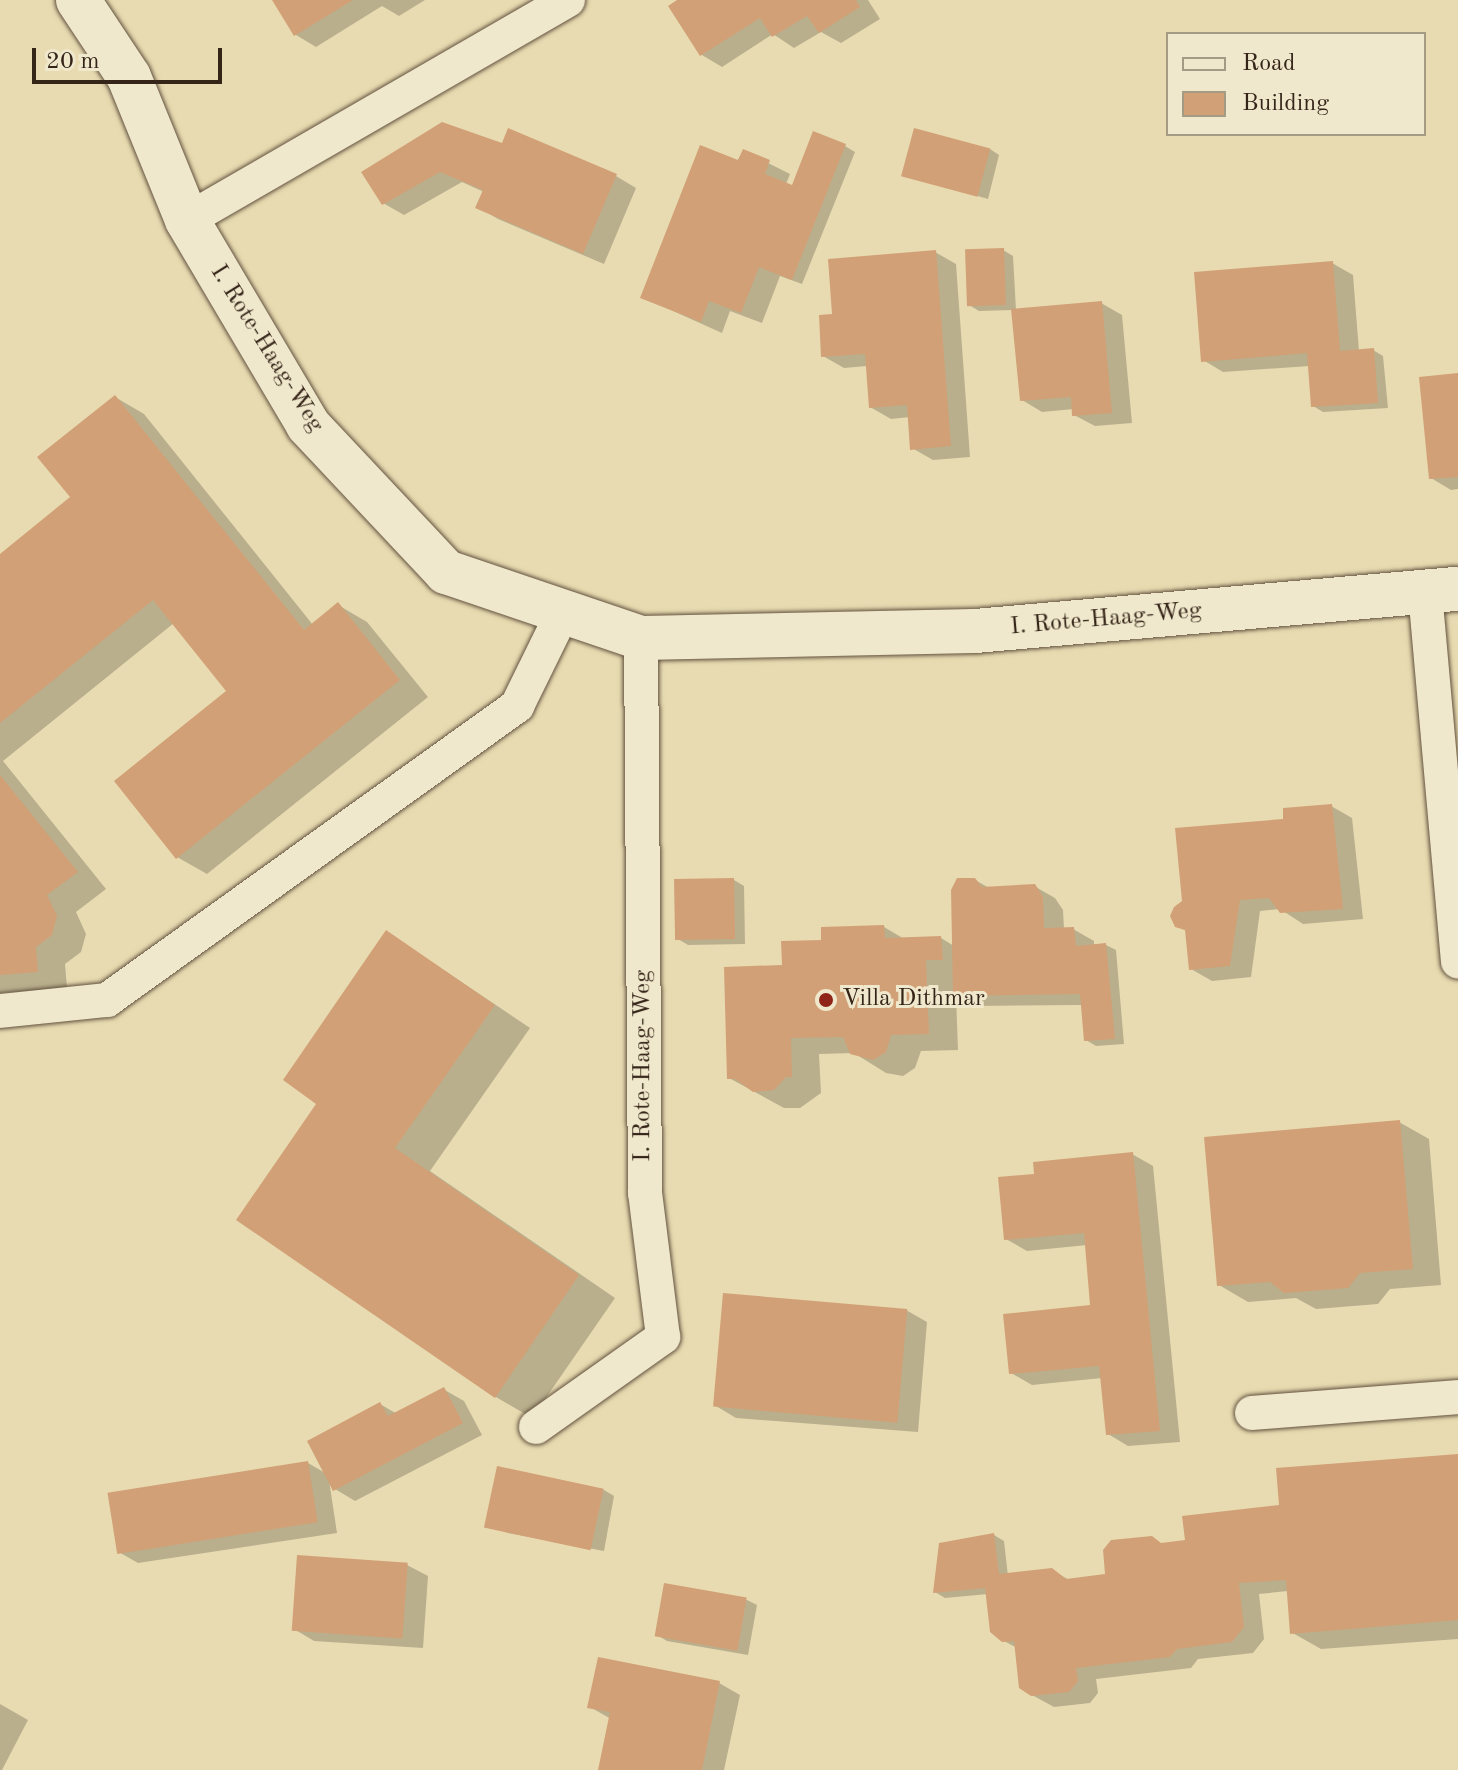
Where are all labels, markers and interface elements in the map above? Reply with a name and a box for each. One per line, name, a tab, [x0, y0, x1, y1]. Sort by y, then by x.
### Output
scale bar	[36, 32, 226, 82]
legend	[1166, 32, 1426, 136]
text: 20 m	[46, 50, 100, 74]
text: Road	[1242, 52, 1295, 76]
text: Building	[1242, 92, 1329, 116]
street label: I. Rote-Haag-Weg	[203, 260, 329, 438]
street label: I. Rote-Haag-Weg	[1009, 597, 1203, 643]
street label: I. Rote-Haag-Weg	[630, 970, 658, 1162]
place label: Villa Dithmar	[842, 986, 985, 1014]
marker: Villa Dithmar	[817, 991, 835, 1009]

